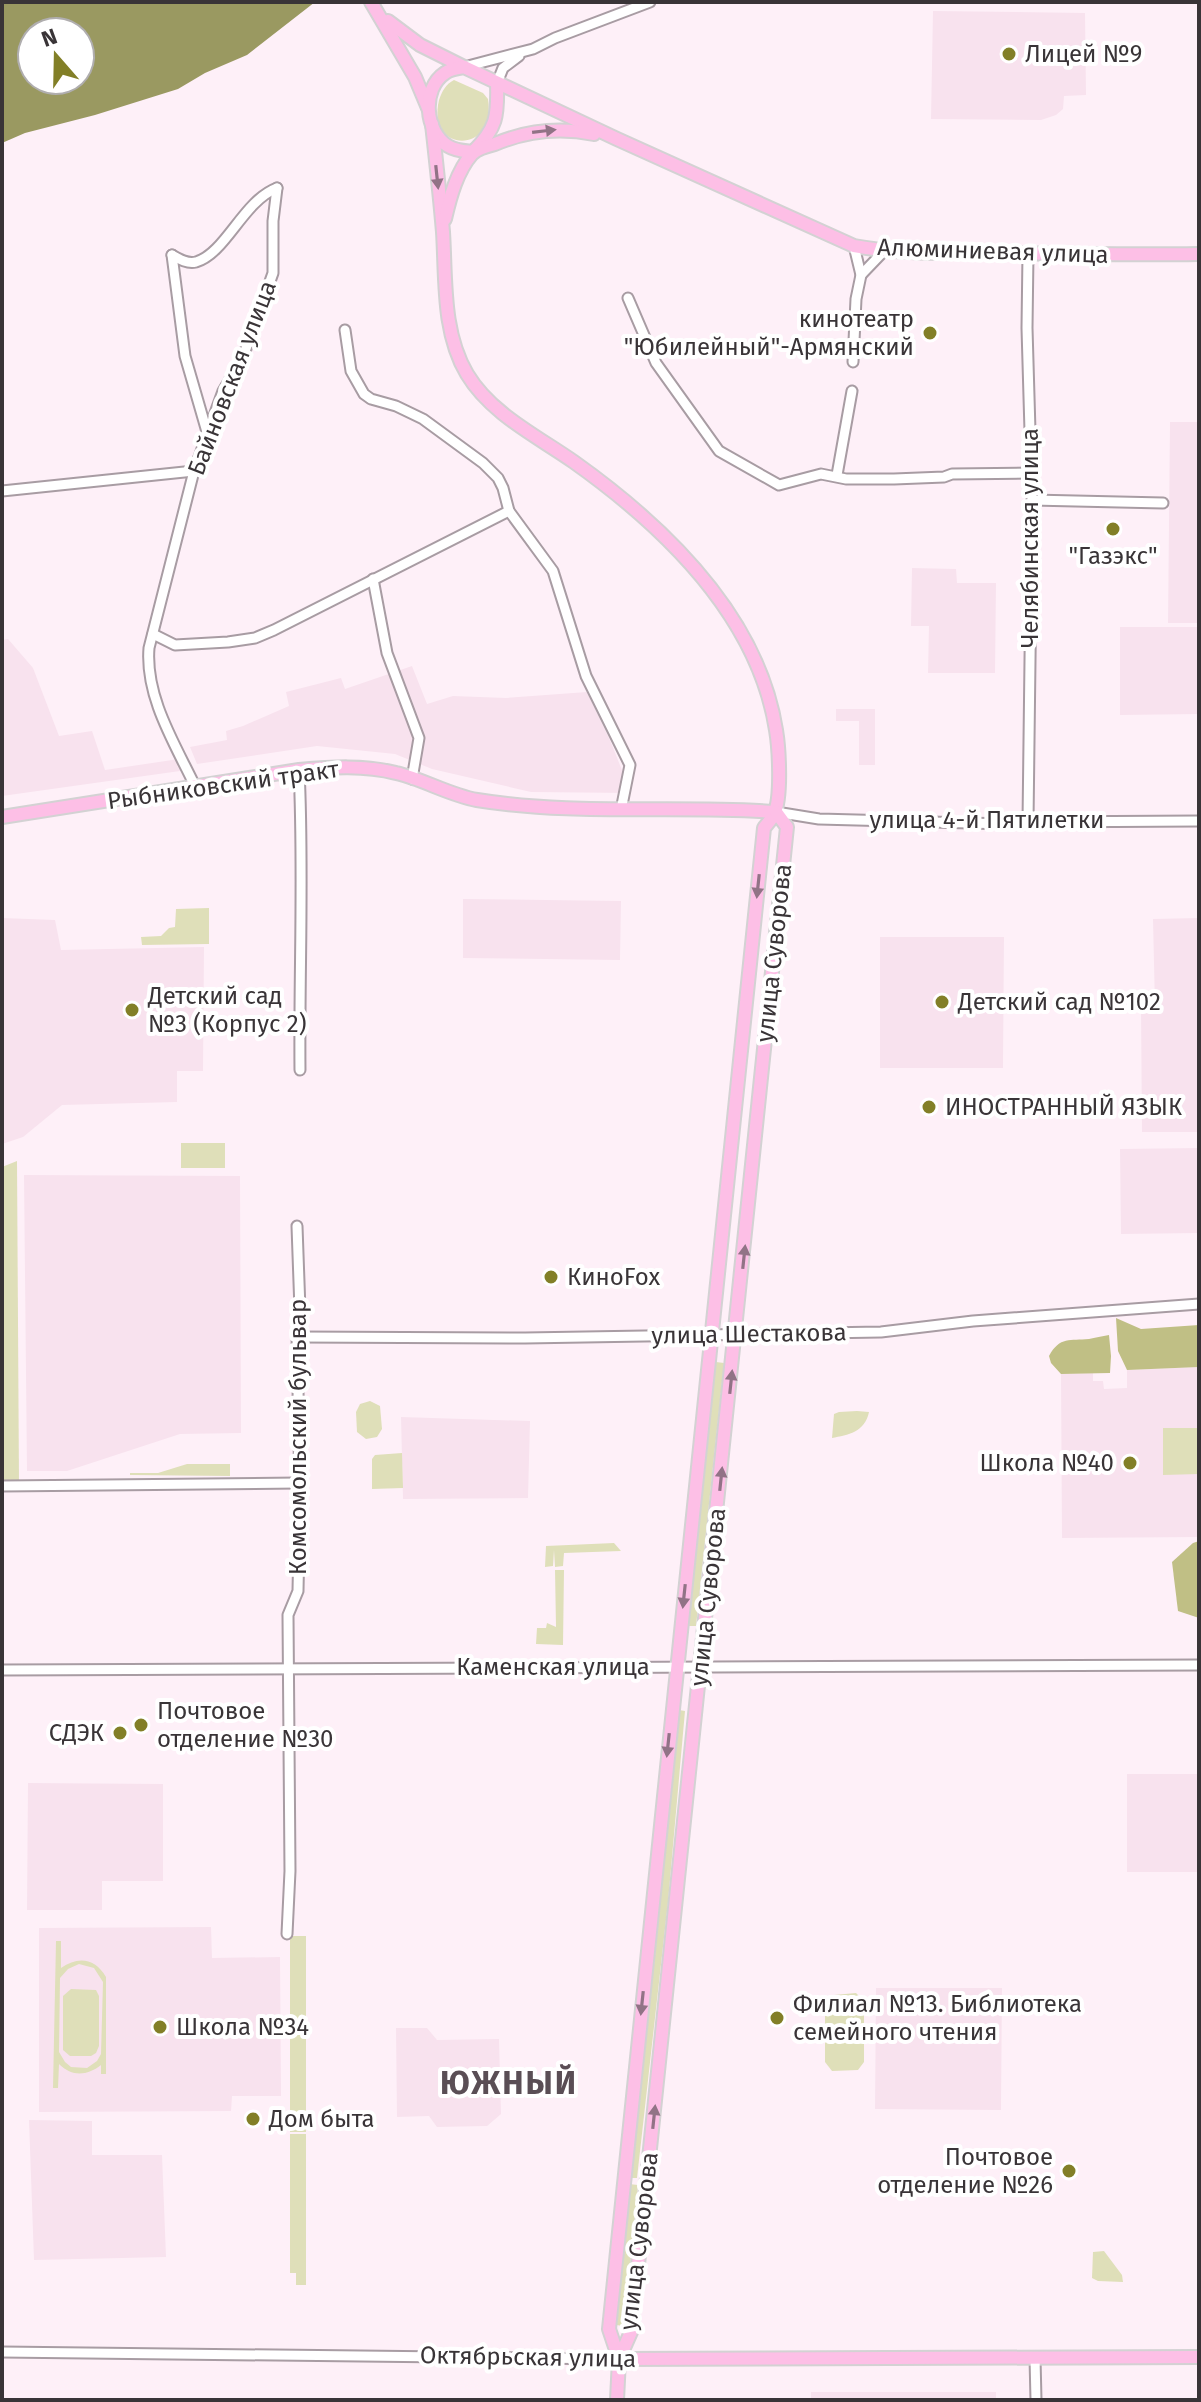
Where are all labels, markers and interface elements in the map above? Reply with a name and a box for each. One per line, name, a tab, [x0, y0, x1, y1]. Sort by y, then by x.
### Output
north arrow	[16, 16, 96, 96]
text: N	[38, 22, 61, 53]
place label: Лицей №9	[1025, 40, 1142, 68]
marker: Лицей №9	[1000, 45, 1018, 63]
one-way arrow	[532, 124, 557, 137]
one-way arrow	[431, 165, 444, 190]
street label: Алюминиевая улица	[877, 233, 1109, 269]
street label: Байновская улица	[182, 277, 282, 479]
place label: кинотеатр "Юбилейный"-Армянский	[624, 305, 914, 361]
marker: кинотеатр "Юбилейный"-Армянский	[921, 324, 939, 342]
street label: Челябинская улица	[1016, 428, 1044, 648]
marker: "Газэкс"	[1104, 520, 1122, 538]
place label: "Газэкс"	[1069, 542, 1157, 570]
street label: Рыбниковский тракт	[105, 755, 341, 815]
street label: улица 4-й Пятилетки	[869, 806, 1105, 834]
street label: улица Суворова	[751, 862, 797, 1044]
one-way arrow	[751, 874, 764, 899]
place label: Детский сад №3 (Корпус 2)	[147, 982, 306, 1038]
place label: Детский сад №102	[957, 988, 1161, 1016]
marker: Детский сад №102	[933, 993, 951, 1011]
marker: Детский сад №3 (Корпус 2)	[123, 1001, 141, 1019]
place label: ИНОСТРАННЫЙ ЯЗЫК	[945, 1093, 1182, 1121]
marker: ИНОСТРАННЫЙ ЯЗЫК	[920, 1098, 938, 1116]
one-way arrow	[737, 1244, 750, 1269]
place label: КиноFox	[567, 1263, 661, 1291]
marker: КиноFox	[542, 1268, 560, 1286]
street label: Комсомольский бульвар	[284, 1299, 312, 1575]
street label: улица Шестакова	[651, 1318, 847, 1350]
one-way arrow	[724, 1369, 737, 1394]
place label: Школа №40	[979, 1449, 1114, 1477]
marker: Школа №40	[1121, 1454, 1139, 1472]
one-way arrow	[714, 1466, 727, 1491]
street label: улица Суворова	[685, 1506, 731, 1688]
one-way arrow	[677, 1584, 690, 1609]
street label: Каменская улица	[456, 1653, 650, 1681]
place label: Почтовое отделение №30	[157, 1697, 334, 1753]
marker: Почтовое отделение №30	[132, 1716, 150, 1734]
place label: СДЭК	[49, 1719, 104, 1747]
marker: СДЭК	[111, 1724, 129, 1742]
one-way arrow	[662, 1733, 675, 1758]
place label: Филиал №13. Библиотека семейного чтения	[793, 1990, 1082, 2046]
one-way arrow	[636, 1991, 649, 2016]
marker: Филиал №13. Библиотека семейного чтения	[768, 2009, 786, 2027]
place label: Школа №34	[176, 2013, 309, 2041]
marker: Школа №34	[151, 2018, 169, 2036]
district label: ЮЖНЫЙ	[440, 2064, 578, 2102]
one-way arrow	[647, 2104, 660, 2129]
place label: Дом быта	[268, 2105, 375, 2133]
marker: Дом быта	[244, 2110, 262, 2128]
place label: Почтовое отделение №26	[877, 2143, 1053, 2199]
street label: улица Суворова	[614, 2150, 664, 2332]
marker: Почтовое отделение №26	[1060, 2162, 1078, 2180]
street label: Октябрьская улица	[420, 2341, 636, 2373]

